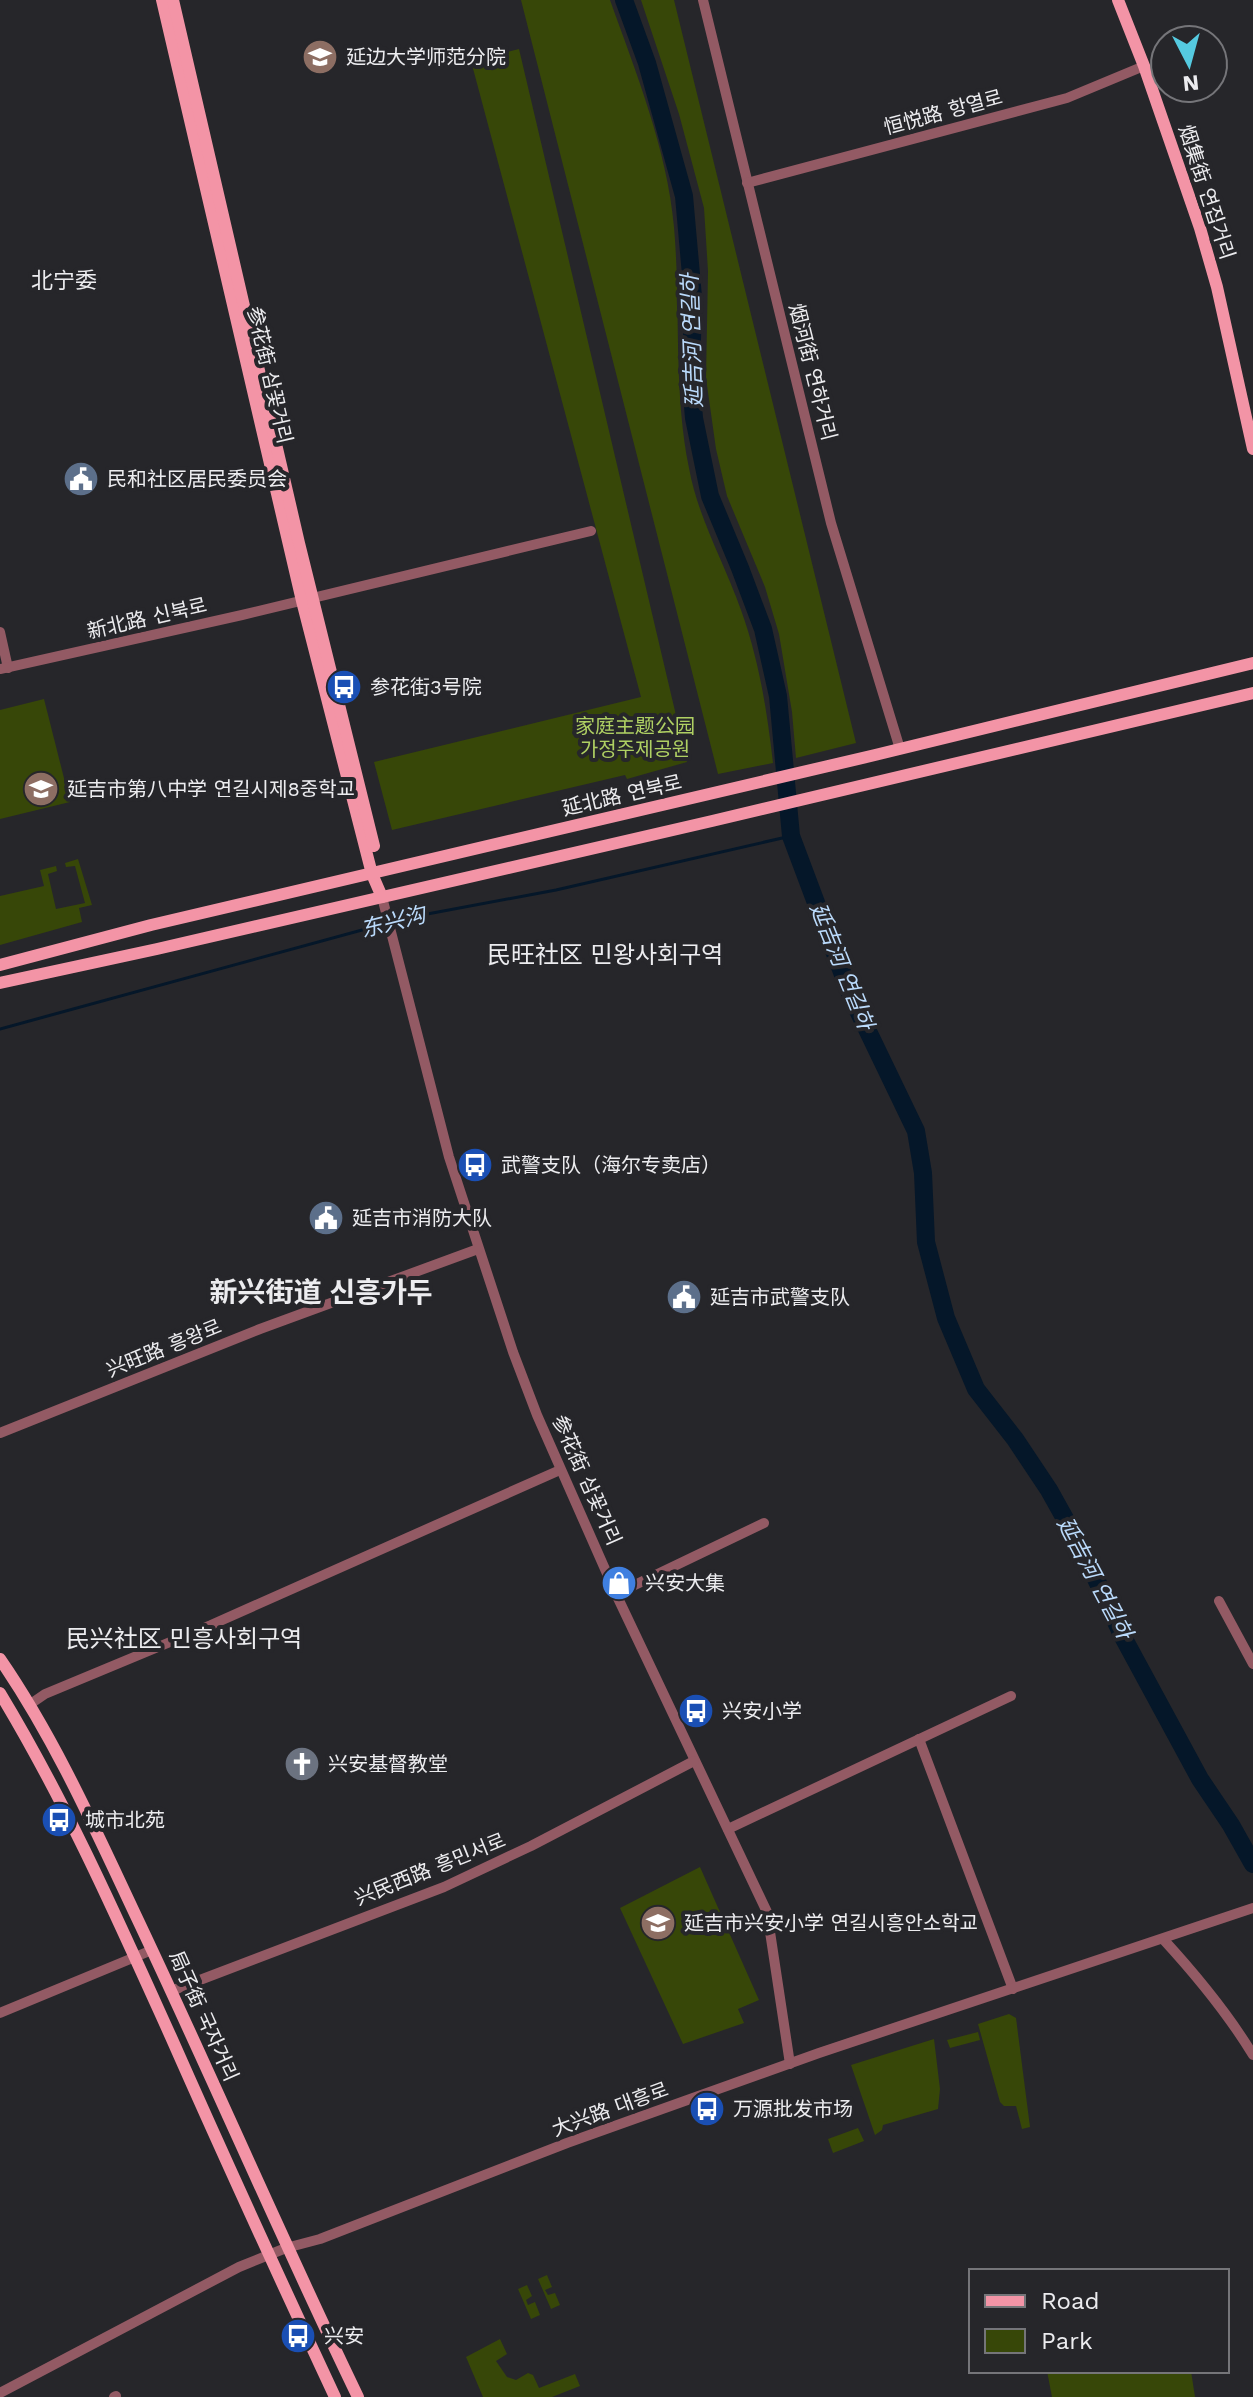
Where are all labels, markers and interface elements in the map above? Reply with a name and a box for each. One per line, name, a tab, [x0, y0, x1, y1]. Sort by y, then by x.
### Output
north arrow	[1149, 24, 1229, 104]
school or university icon: 延边大学师范分院	[301, 38, 339, 76]
place label: 延边大学师范分院	[346, 45, 506, 69]
text: N	[1182, 70, 1200, 97]
street label: 恒悦路 항열로	[881, 85, 1005, 139]
street label: 烟集街 연집거리	[1174, 122, 1240, 262]
district label: 北宁委	[31, 268, 97, 293]
water label: 延吉河 연길하	[677, 271, 707, 408]
street label: 烟河街 연하거리	[784, 301, 842, 443]
street label: 参花街 삼꽃거리	[243, 304, 297, 446]
public building icon: 民和社区居民委员会	[62, 460, 100, 498]
place label: 民和社区居民委员会	[107, 467, 287, 491]
street label: 新北路 신북로	[85, 593, 209, 643]
bus stop icon: 参花街3号院	[325, 668, 363, 706]
place label: 参花街3号院	[370, 675, 482, 699]
park label: 家庭主题公园 가정주제공원	[575, 714, 695, 761]
school or university icon: 延吉市第八中学 연길시제8중학교	[22, 770, 60, 808]
street label: 延北路 연북로	[560, 770, 684, 820]
place label: 延吉市第八中学 연길시제8중학교	[67, 777, 355, 801]
water label: 延吉河 연길하	[805, 899, 880, 1035]
water label: 东兴沟	[358, 901, 430, 942]
district label: 民旺社区 민왕사회구역	[487, 941, 723, 969]
bus stop icon: 武警支队（海尔专卖店）	[456, 1146, 494, 1184]
place label: 武警支队（海尔专卖店）	[501, 1153, 721, 1177]
public building icon: 延吉市消防大队	[307, 1199, 345, 1237]
place label: 延吉市消防大队	[352, 1206, 492, 1230]
district label: 新兴街道 신흥가두	[209, 1276, 433, 1309]
public building icon: 延吉市武警支队	[665, 1278, 703, 1316]
place label: 延吉市武警支队	[710, 1285, 850, 1309]
street label: 兴旺路 흥왕로	[103, 1314, 225, 1382]
street label: 参花街 삼꽃거리	[547, 1411, 627, 1549]
water label: 延吉河 연길하	[1052, 1513, 1139, 1646]
shop icon: 兴安大集	[600, 1564, 638, 1602]
place label: 兴安大集	[645, 1571, 725, 1595]
district label: 民兴社区 민흥사회구역	[66, 1625, 302, 1653]
bus stop icon: 兴安小学	[677, 1692, 715, 1730]
place label: 兴安小学	[722, 1699, 802, 1723]
church icon: 兴安基督教堂	[283, 1745, 321, 1783]
place label: 兴安基督教堂	[328, 1752, 448, 1776]
bus stop icon: 城市北苑	[40, 1801, 78, 1839]
place label: 城市北苑	[85, 1808, 165, 1832]
street label: 兴民西路 흥민서로	[351, 1828, 509, 1910]
school or university icon: 延吉市兴安小学 연길시흥안소학교	[639, 1904, 677, 1942]
place label: 延吉市兴安小学 연길시흥안소학교	[684, 1911, 978, 1935]
street label: 局子街 국자거리	[164, 1947, 244, 2085]
street label: 大兴路 대흥로	[549, 2077, 671, 2141]
bus stop icon: 万源批发市场	[688, 2090, 726, 2128]
place label: 万源批发市场	[733, 2097, 853, 2121]
legend	[969, 2269, 1229, 2373]
text: Road	[1041, 2287, 1100, 2315]
bus stop icon: 兴安	[279, 2317, 317, 2355]
place label: 兴安	[324, 2324, 364, 2348]
text: Park	[1041, 2327, 1093, 2355]

